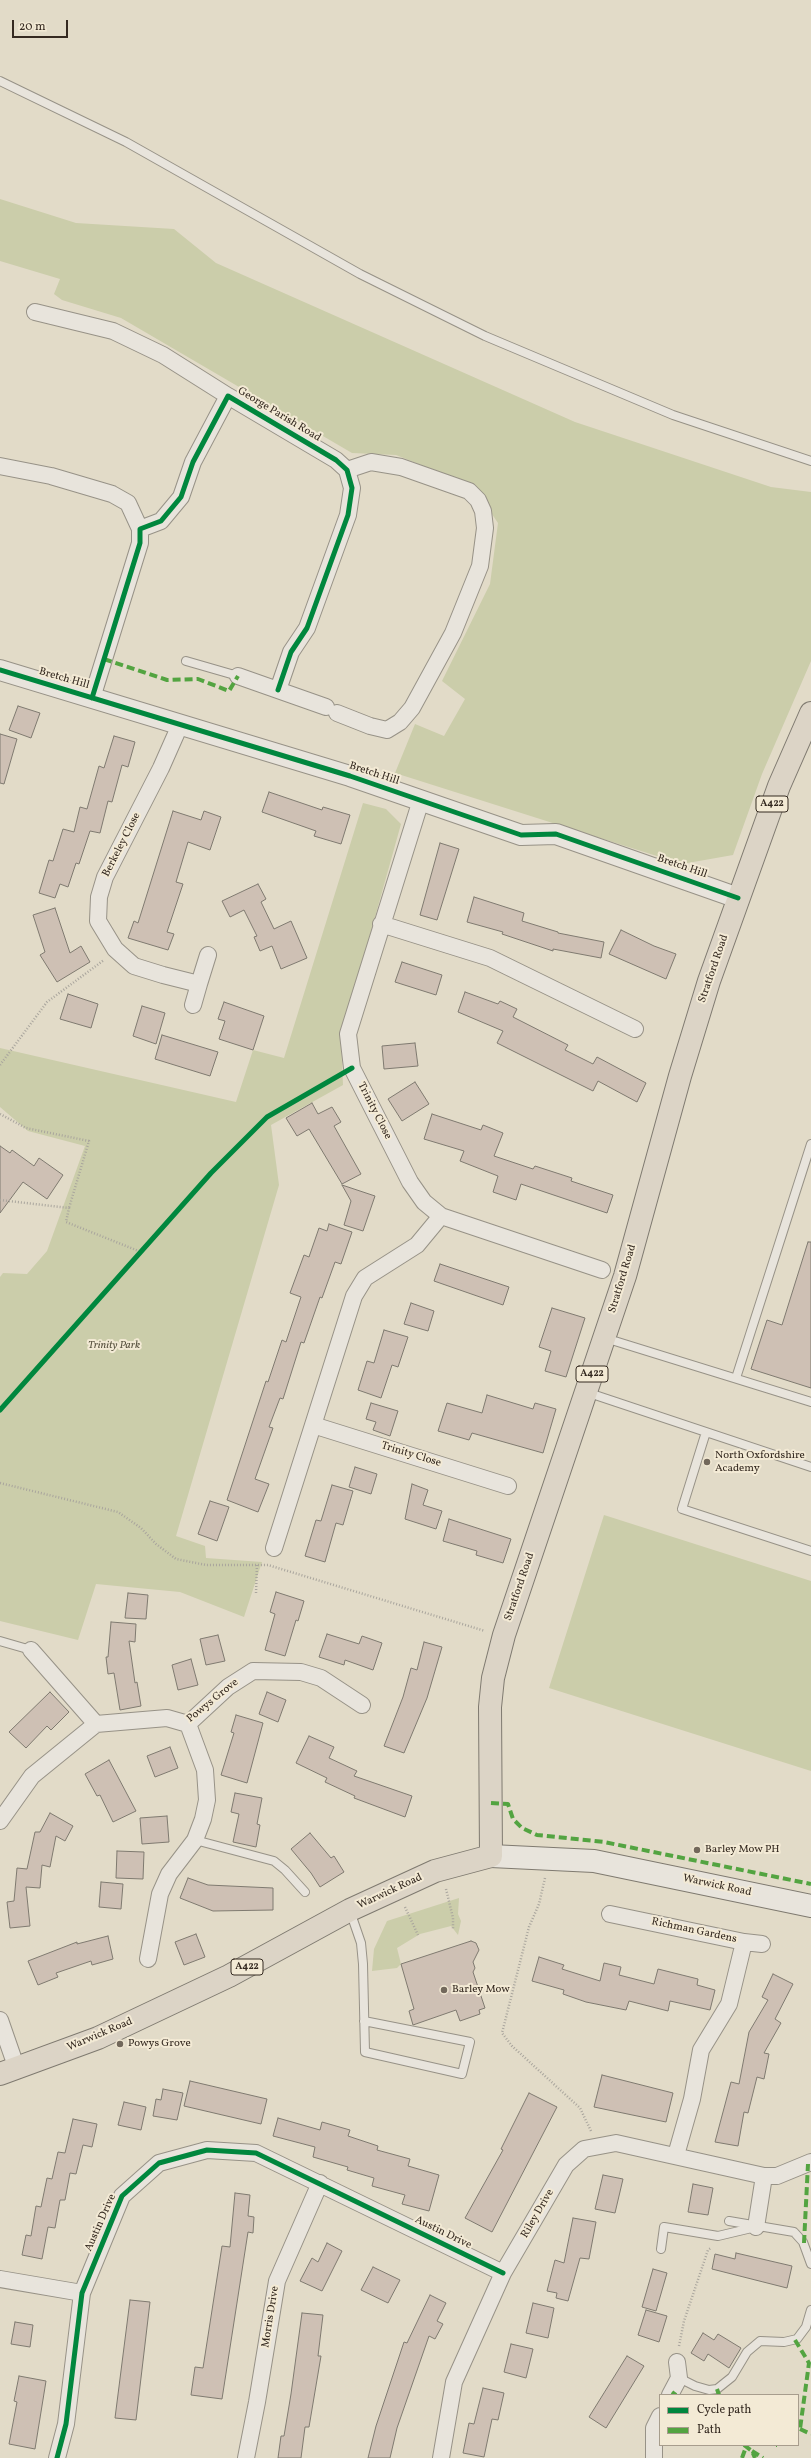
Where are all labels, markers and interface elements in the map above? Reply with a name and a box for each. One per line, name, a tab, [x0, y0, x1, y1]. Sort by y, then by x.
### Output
scale bar	[14, 12, 70, 38]
text: 20 m	[19, 19, 46, 35]
street label: George Parish Road	[235, 385, 323, 445]
street label: Bretch Hill	[37, 665, 91, 693]
street label: Bretch Hill	[347, 760, 401, 788]
road number: A422	[756, 796, 788, 812]
street label: Berkeley Close	[100, 811, 144, 879]
street label: Bretch Hill	[655, 852, 709, 882]
street label: Stratford Road	[696, 933, 732, 1005]
street label: Trinity Close	[354, 1080, 394, 1142]
street label: Stratford Road	[606, 1243, 640, 1315]
park label: Trinity Park	[88, 1339, 140, 1353]
road number: A422	[576, 1366, 608, 1382]
street label: Trinity Close	[379, 1440, 443, 1470]
place label: North Oxfordshire Academy	[715, 1449, 805, 1475]
marker: North Oxfordshire Academy	[702, 1457, 712, 1467]
street label: Stratford Road	[502, 1551, 538, 1623]
street label: Powys Grove	[185, 1676, 241, 1726]
place label: Barley Mow PH	[705, 1843, 780, 1857]
marker: Barley Mow PH	[692, 1845, 702, 1855]
street label: Warwick Road	[356, 1871, 424, 1913]
street label: Warwick Road	[681, 1872, 753, 1900]
street label: Richman Gardens	[650, 1916, 738, 1946]
road number: A422	[231, 1959, 263, 1975]
place label: Barley Mow	[452, 1983, 510, 1997]
marker: Barley Mow	[439, 1985, 449, 1995]
street label: Warwick Road	[65, 2015, 135, 2055]
place label: Powys Grove	[128, 2037, 191, 2051]
marker: Powys Grove	[115, 2039, 125, 2049]
street label: Riley Drive	[519, 2187, 557, 2241]
street label: Austin Drive	[83, 2192, 119, 2254]
street label: Austin Drive	[413, 2214, 473, 2252]
street label: Morris Drive	[260, 2285, 282, 2349]
legend	[659, 2394, 799, 2446]
text: Cycle path	[697, 2402, 752, 2418]
text: Path	[697, 2422, 721, 2438]

